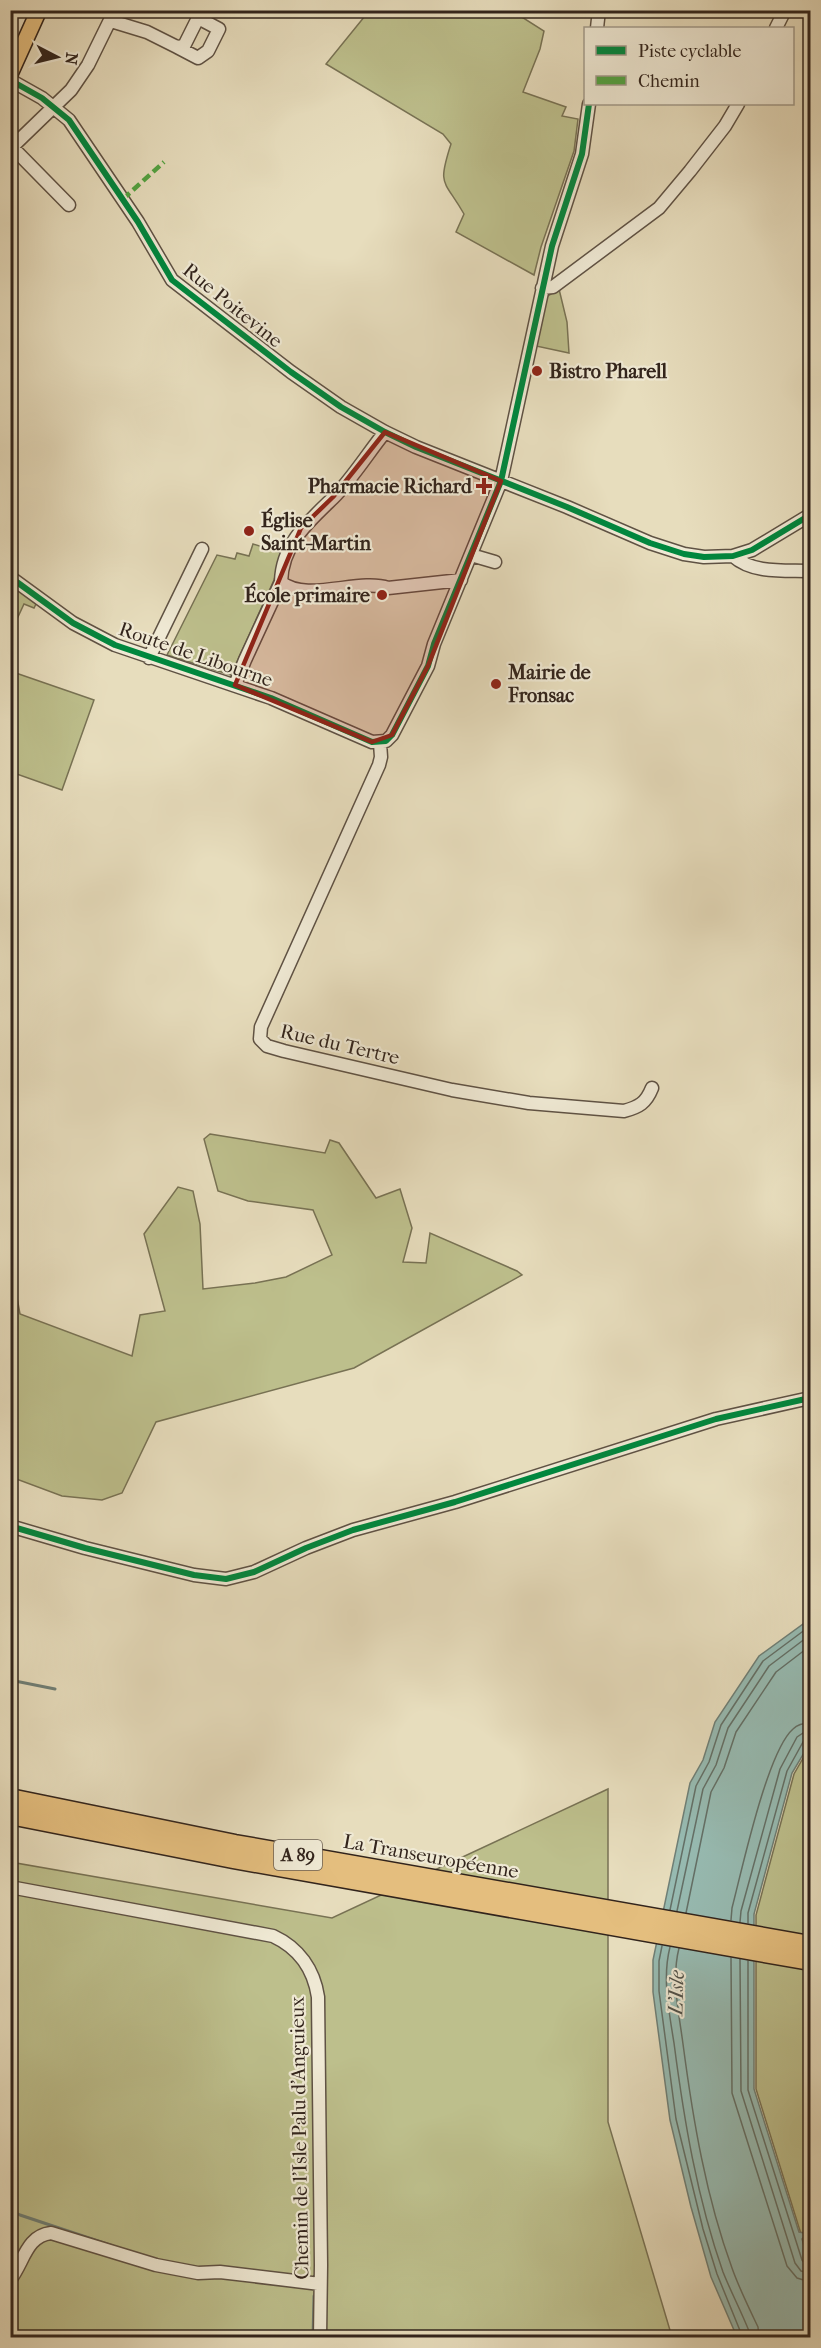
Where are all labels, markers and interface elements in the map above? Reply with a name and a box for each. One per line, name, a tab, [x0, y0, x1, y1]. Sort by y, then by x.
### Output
north arrow	[27, 27, 87, 87]
legend	[584, 27, 794, 105]
text: Piste cyclable	[638, 41, 741, 62]
text: N	[61, 52, 82, 67]
text: Chemin	[638, 71, 700, 92]
street label: Rue Poitevine	[178, 258, 287, 353]
place label: Bistro Pharell	[549, 360, 668, 383]
marker: Bistro Pharell	[530, 364, 544, 378]
place label: Pharmacie Richard	[308, 475, 473, 498]
marker: Pharmacie Richard	[477, 479, 491, 493]
place label: Église Saint-Martin	[261, 507, 371, 555]
marker: Église Saint-Martin	[242, 524, 256, 538]
place label: École primaire	[244, 582, 370, 607]
marker: École primaire	[375, 588, 389, 602]
street label: Route de Libourne	[116, 617, 276, 692]
place label: Mairie de Fronsac	[507, 661, 591, 707]
marker: Mairie de Fronsac	[489, 677, 503, 691]
street label: Rue du Tertre	[278, 1020, 402, 1069]
street label: La Transeuropéenne	[341, 1830, 521, 1883]
road number: A 89	[274, 1840, 322, 1870]
water label: L'Isle	[663, 1970, 689, 2018]
street label: Chemin de l'Isle Palu d’Anguieux	[286, 1996, 313, 2280]

